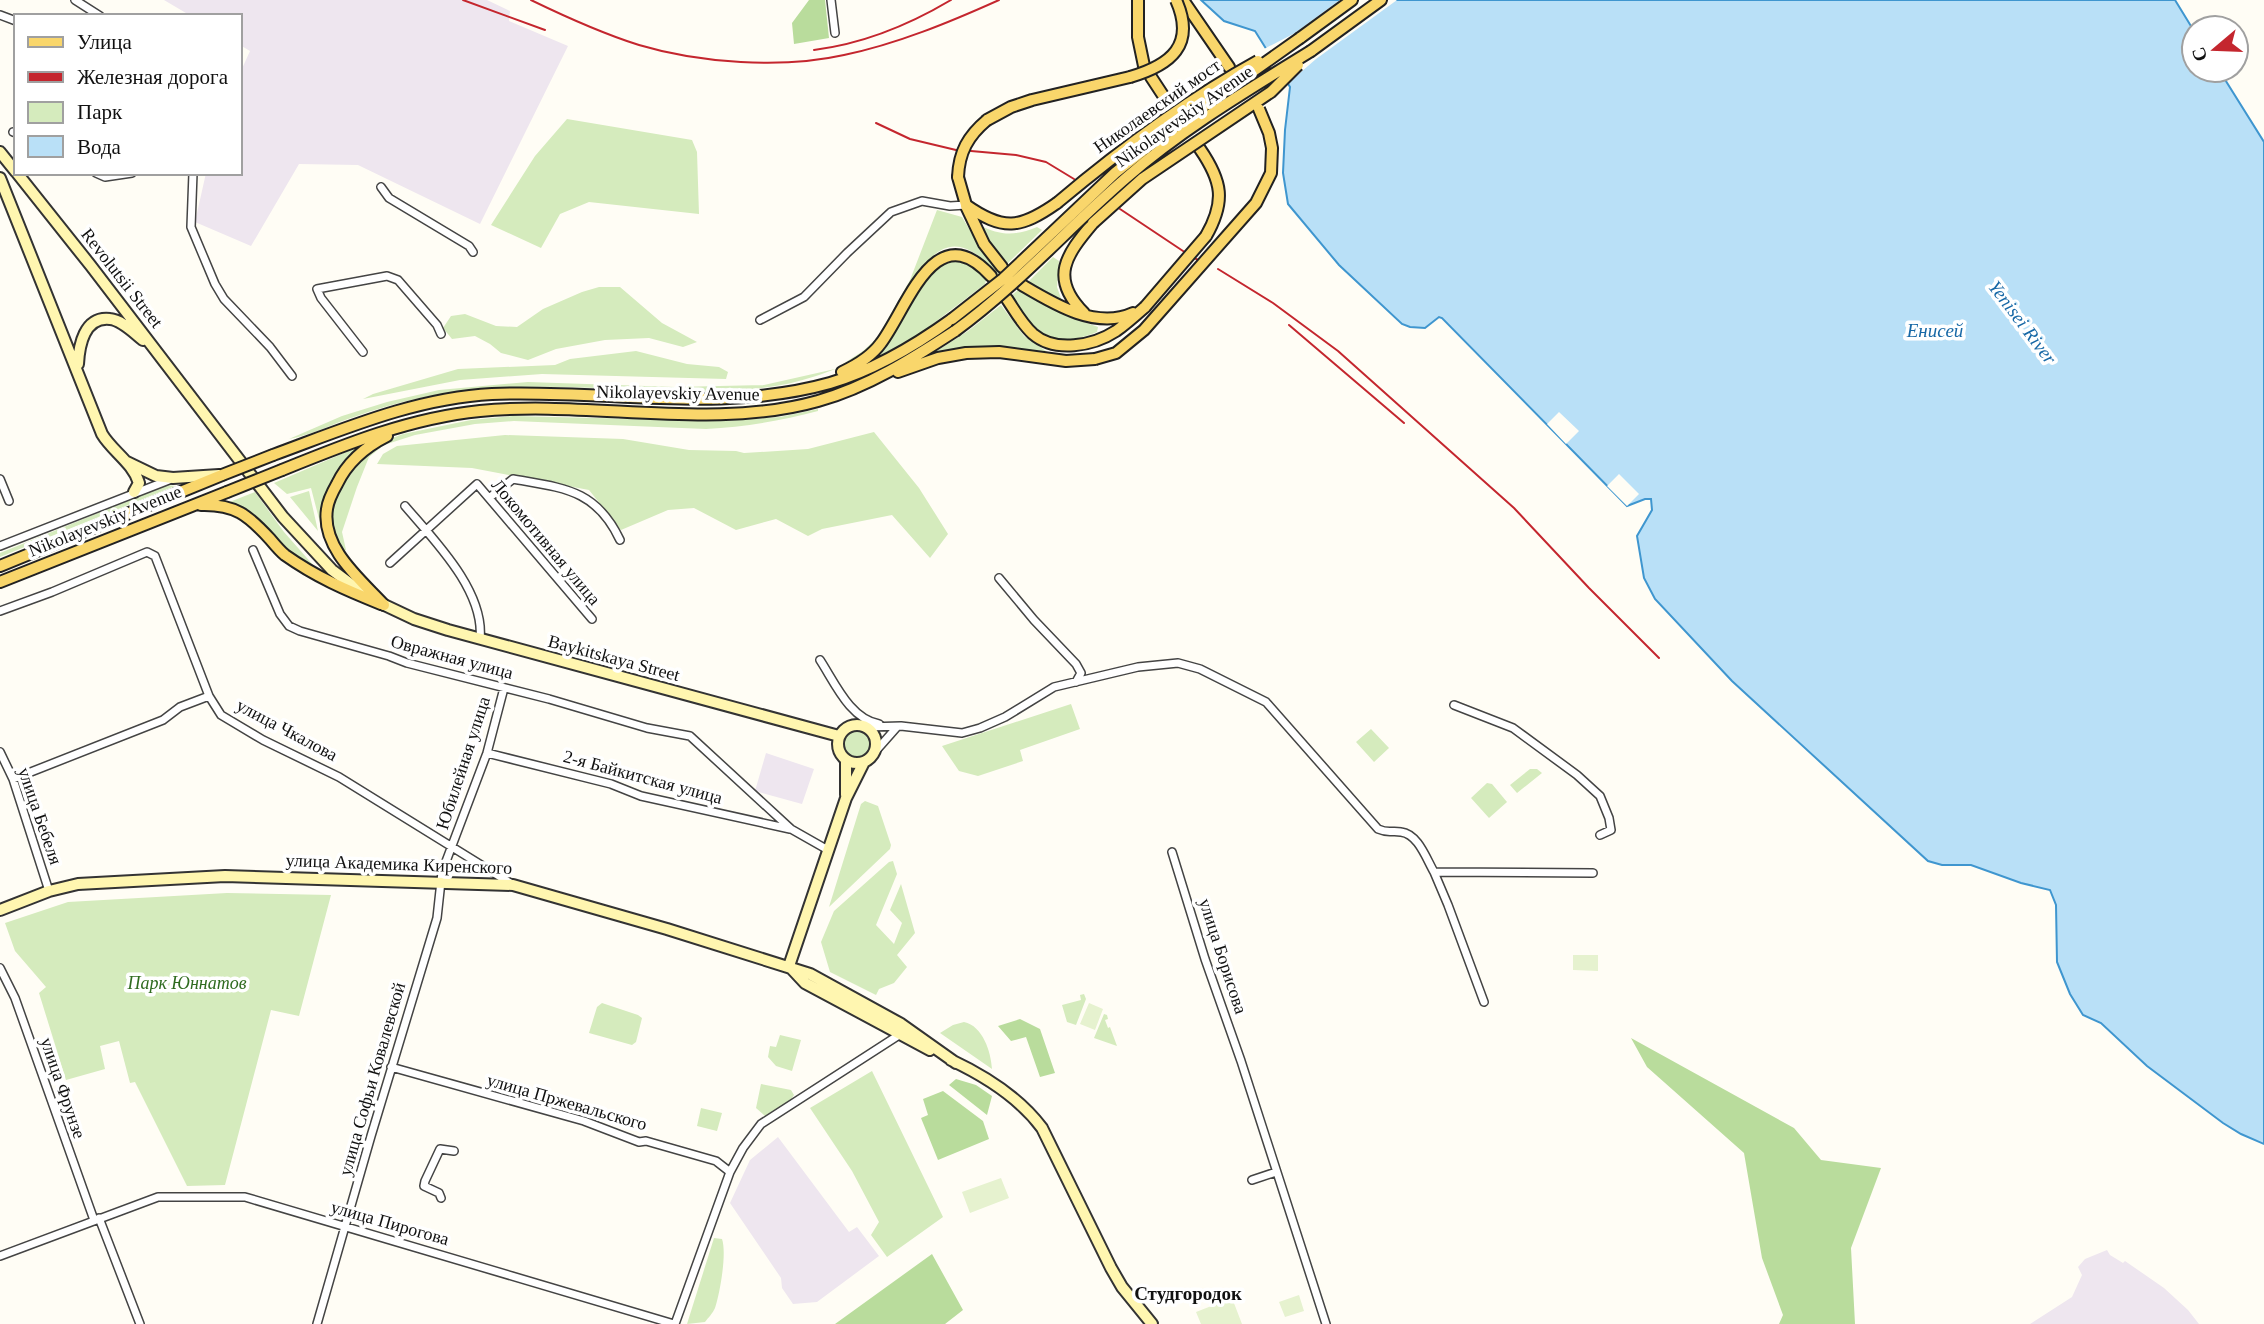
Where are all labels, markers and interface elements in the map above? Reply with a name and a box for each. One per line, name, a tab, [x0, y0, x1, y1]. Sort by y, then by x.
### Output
legend	[14, 14, 242, 175]
north arrow	[2180, 14, 2250, 84]
text: Улица	[77, 30, 132, 54]
text: С	[2187, 44, 2212, 64]
street label: Николаевский мост	[1090, 55, 1224, 157]
street label: Nikolayevskiy Avenue	[1111, 61, 1257, 171]
text: Железная дорога	[77, 65, 229, 89]
text: Парк	[77, 100, 123, 124]
text: Вода	[77, 135, 122, 159]
street label: Revolutsii Street	[77, 224, 167, 332]
water label: Yenisei River	[1984, 276, 2061, 369]
water label: Енисей	[1906, 320, 1964, 341]
street label: Nikolayevskiy Avenue	[596, 382, 760, 404]
street label: Локомотивная улица	[487, 475, 605, 609]
street label: Nikolayevskiy Avenue	[26, 481, 184, 561]
street label: Овражная улица	[389, 631, 515, 683]
street label: Baykitskaya Street	[546, 631, 682, 685]
street label: Юбилейная улица	[432, 694, 494, 832]
street label: улица Чкалова	[233, 695, 341, 765]
street label: 2-я Байкитская улица	[561, 746, 725, 808]
street label: улица Бебеля	[14, 765, 66, 867]
street label: улица Академика Киренского	[285, 850, 513, 878]
street label: улица Борисова	[1195, 896, 1251, 1016]
park label: Парк Юннатов	[126, 973, 247, 993]
street label: улица Софьи Ковалевской	[335, 980, 409, 1178]
street label: улица Фрунзе	[36, 1035, 90, 1141]
street label: улица Пржевальского	[485, 1070, 649, 1134]
street label: улица Пирогова	[329, 1197, 451, 1249]
district label: Студгородок	[1134, 1283, 1242, 1304]

